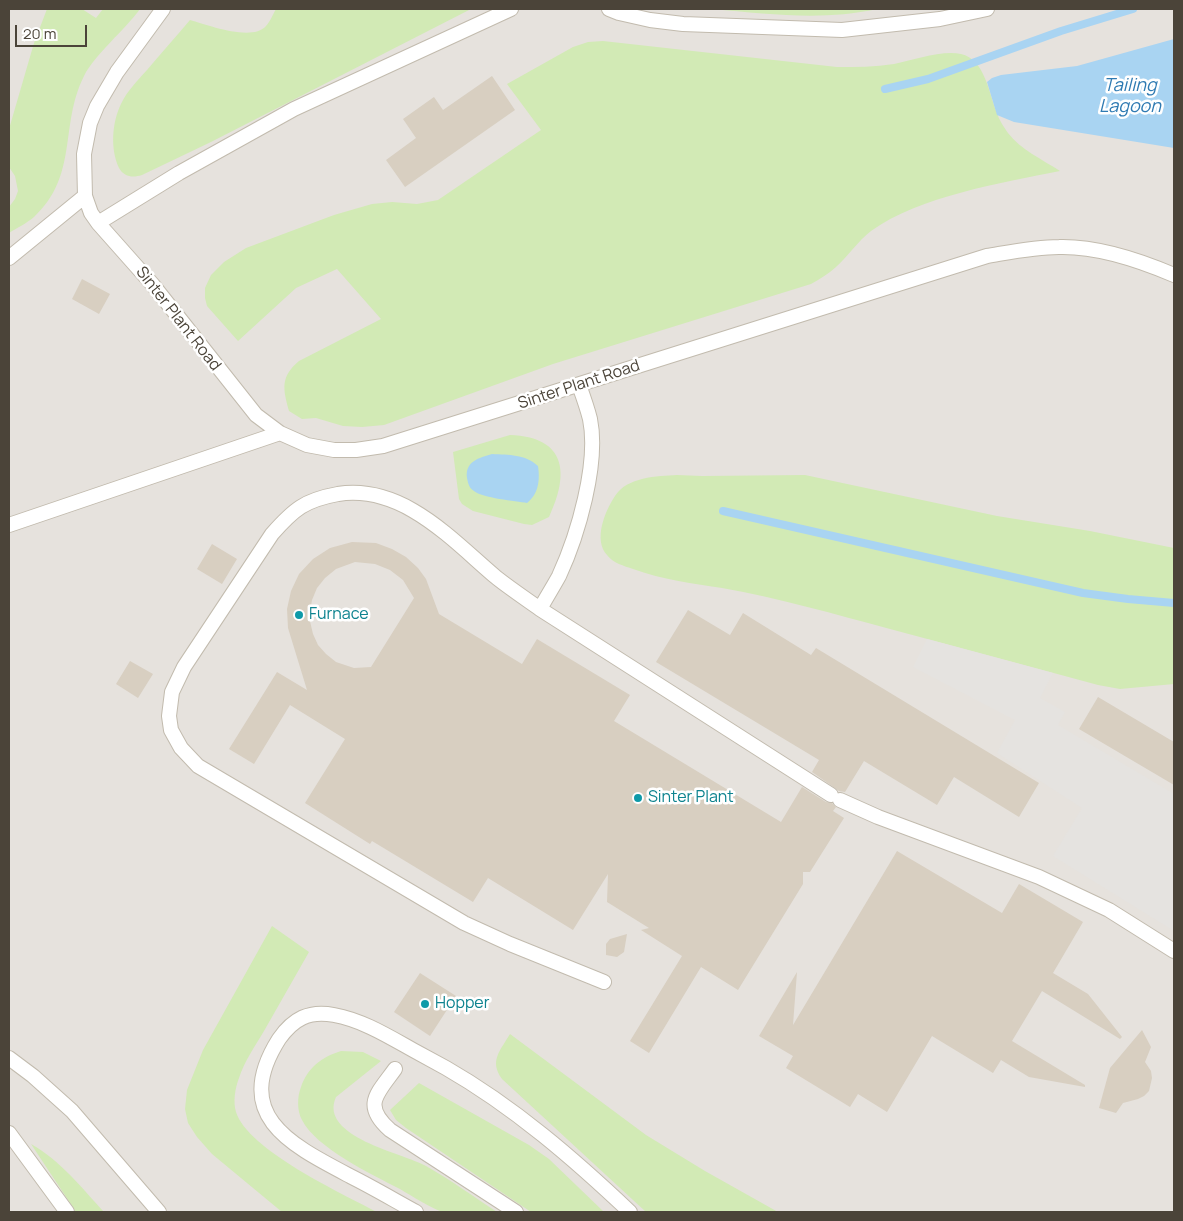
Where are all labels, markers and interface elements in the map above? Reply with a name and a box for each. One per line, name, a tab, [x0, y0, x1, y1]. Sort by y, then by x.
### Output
scale bar	[18, 15, 90, 47]
text: 20 m	[23, 23, 56, 44]
water label: Tailing Lagoon	[1099, 75, 1161, 118]
street label: Sinter Plant Road	[131, 263, 225, 375]
street label: Sinter Plant Road	[516, 356, 642, 414]
place label: Furnace	[309, 605, 369, 625]
marker: Furnace	[293, 609, 305, 621]
place label: Sinter Plant	[648, 788, 734, 808]
marker: Sinter Plant	[632, 792, 644, 804]
place label: Hopper	[435, 994, 489, 1014]
marker: Hopper	[419, 998, 431, 1010]

